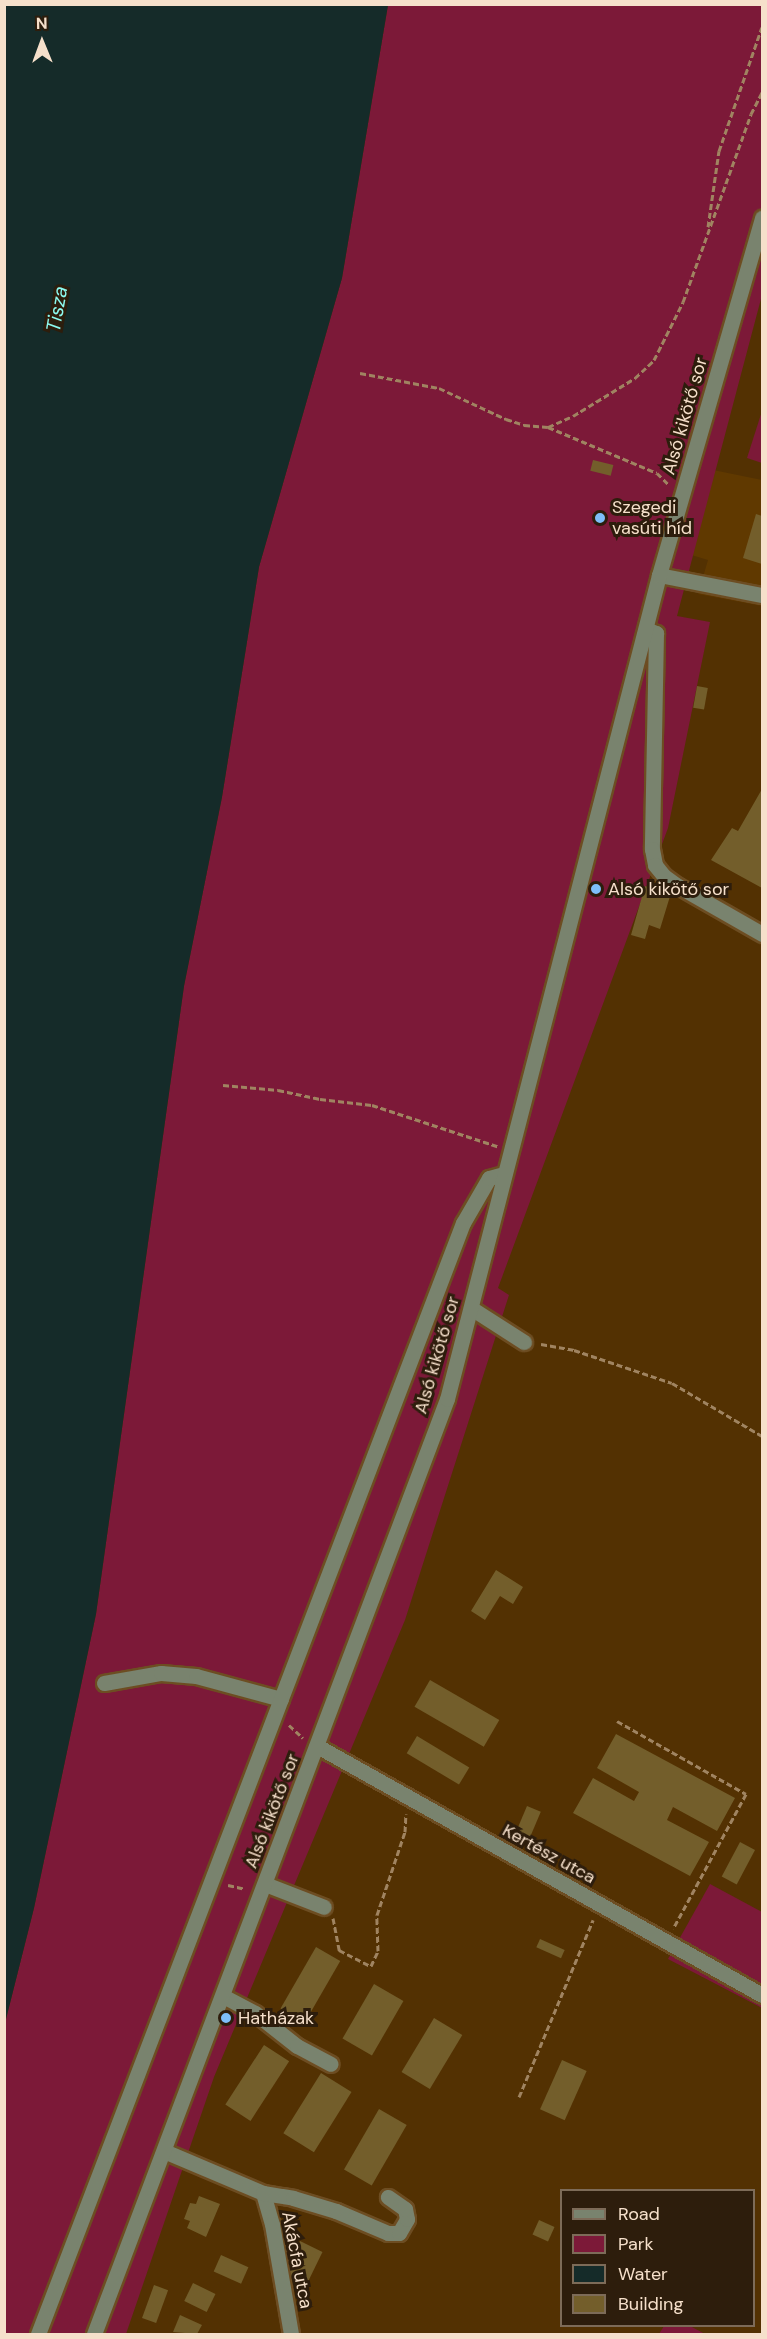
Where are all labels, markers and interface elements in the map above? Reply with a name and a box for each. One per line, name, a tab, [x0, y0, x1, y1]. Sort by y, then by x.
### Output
north arrow	[12, 12, 72, 72]
text: N	[36, 13, 48, 34]
water label: Tisza	[41, 284, 73, 334]
street label: Alsó kikötő sor	[658, 355, 712, 477]
place label: Szegedi vasúti híd	[612, 497, 692, 540]
marker: Szegedi vasúti híd	[593, 511, 607, 525]
place label: Alsó kikötő sor	[608, 878, 729, 900]
marker: Alsó kikötő sor	[589, 882, 603, 896]
street label: Alsó kikötő sor	[410, 1294, 464, 1416]
street label: Alsó kikötő sor	[240, 1751, 304, 1871]
street label: Kertész utca	[499, 1820, 599, 1888]
place label: Hatházak	[238, 2007, 314, 2029]
marker: Hatházak	[219, 2011, 233, 2025]
legend	[560, 2189, 755, 2327]
text: Road	[618, 2202, 660, 2226]
street label: Akácfa utca	[277, 2210, 317, 2310]
text: Park	[618, 2232, 654, 2256]
text: Water	[618, 2262, 668, 2286]
text: Building	[618, 2292, 683, 2316]

